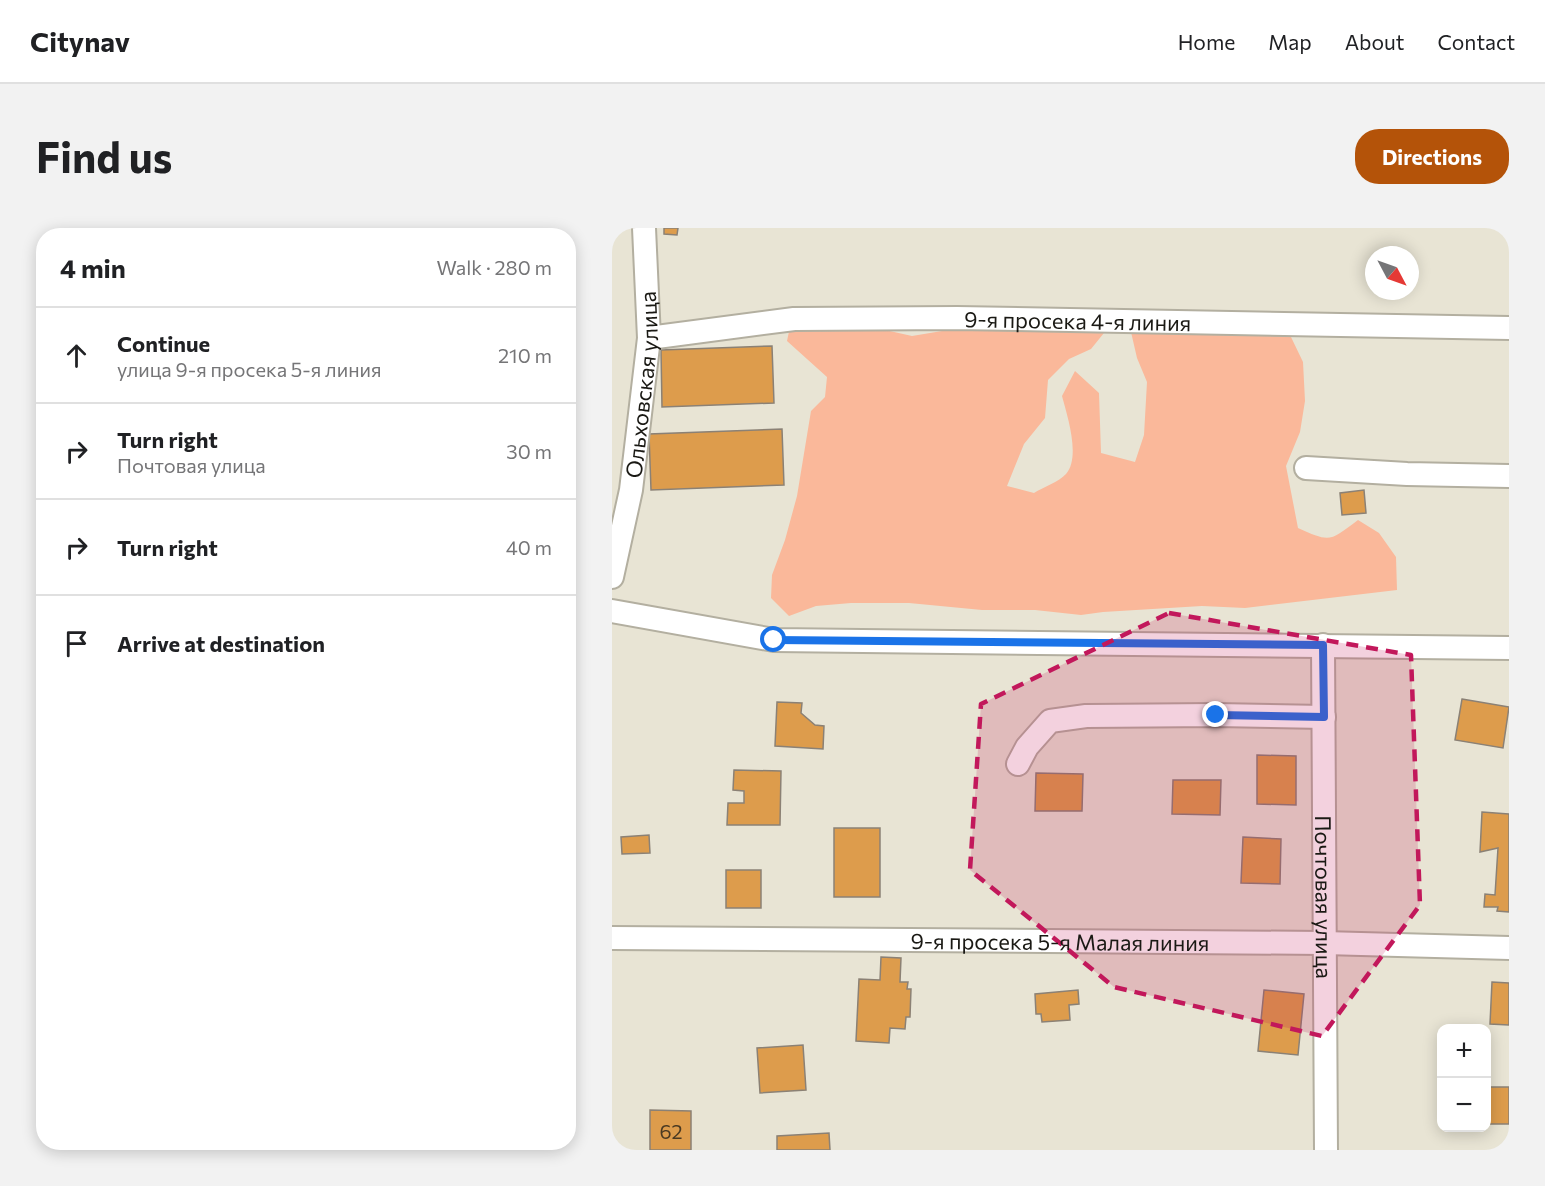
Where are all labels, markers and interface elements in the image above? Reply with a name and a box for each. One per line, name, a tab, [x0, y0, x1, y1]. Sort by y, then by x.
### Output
text: Citynav	[30, 24, 130, 58]
text: Home	[1178, 29, 1235, 54]
text: Map	[1268, 29, 1312, 54]
text: About	[1345, 29, 1404, 54]
text: Contact	[1437, 29, 1515, 54]
button: Directions	[1355, 129, 1509, 184]
text: Find us	[36, 130, 172, 182]
north arrow	[1365, 246, 1419, 300]
text: 4 min	[60, 252, 126, 283]
text: Walk · 280 m	[436, 255, 552, 279]
street label: Ольховская улица	[619, 291, 663, 480]
street label: 9-я просека 4-я линия	[964, 305, 1192, 336]
text: Continue	[117, 330, 210, 357]
icon: ahead	[60, 339, 93, 372]
text: 210 m	[498, 343, 552, 367]
text: улица 9-я просека 5-я линия	[117, 357, 382, 381]
text: Turn right	[117, 426, 218, 453]
icon: right	[60, 435, 93, 468]
text: 30 m	[506, 439, 552, 463]
text: Почтовая улица	[117, 453, 266, 477]
icon: right	[60, 531, 93, 564]
text: Turn right	[117, 534, 218, 561]
text: 40 m	[506, 535, 552, 559]
route start	[760, 626, 786, 652]
icon: arrive	[60, 627, 93, 660]
text: Arrive at destination	[117, 630, 325, 657]
route end	[1202, 701, 1228, 727]
street label: Почтовая улица	[1311, 815, 1338, 979]
street label: 9-я просека 5-я Малая линия	[910, 927, 1210, 956]
map controls	[1437, 1024, 1491, 1132]
button: +	[1437, 1024, 1491, 1078]
button: −	[1437, 1078, 1491, 1132]
house number: 62	[659, 1119, 683, 1143]

